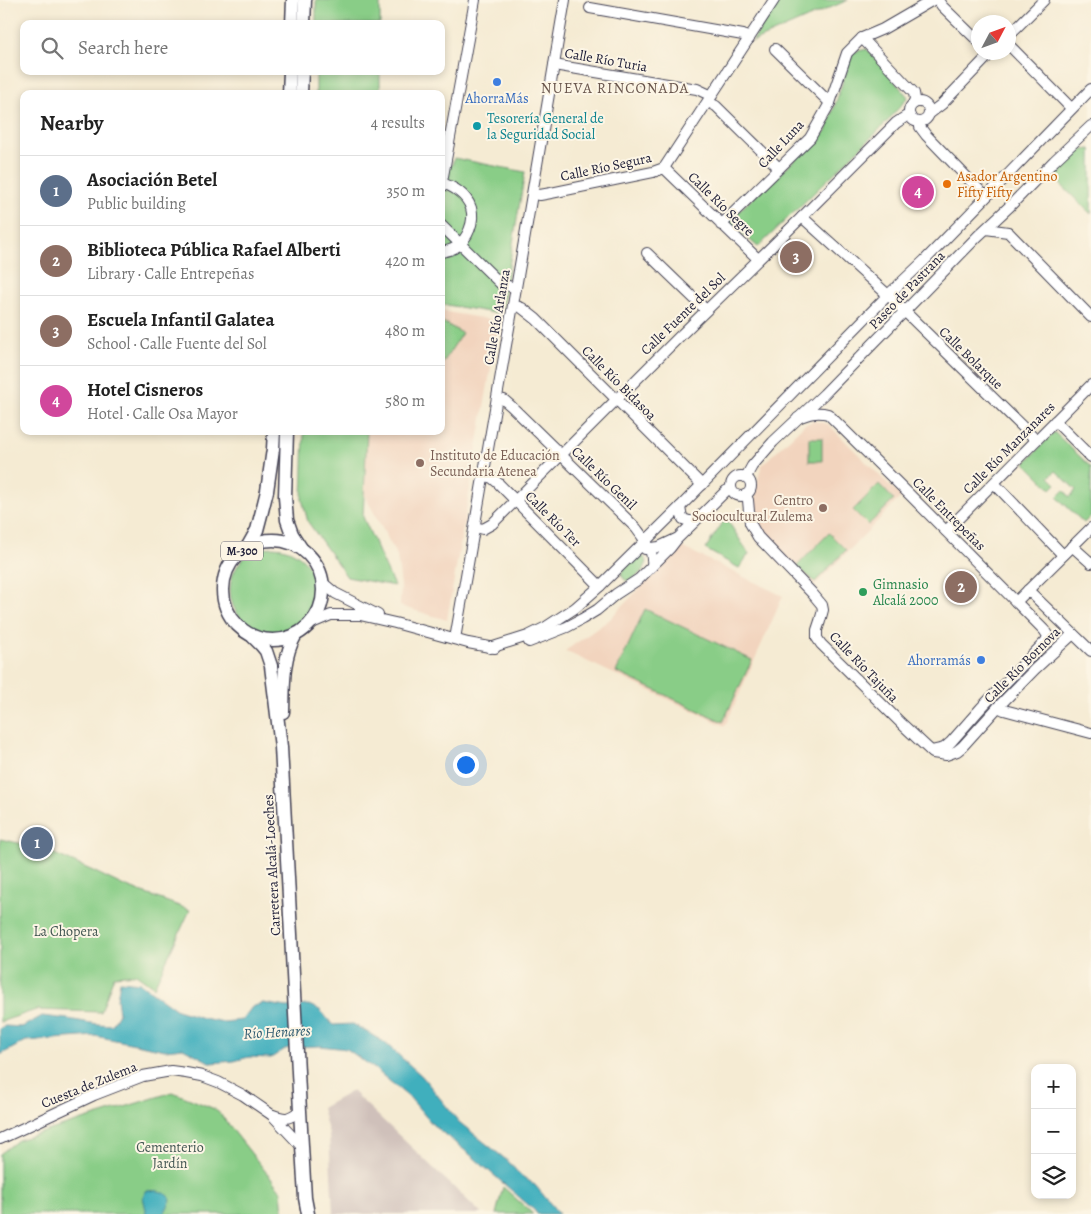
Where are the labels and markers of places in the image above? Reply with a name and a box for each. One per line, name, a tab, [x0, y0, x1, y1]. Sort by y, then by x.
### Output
marker: AhorraMás	[491, 76, 503, 88]
place label: AhorraMás	[464, 89, 529, 108]
place label: Tesorería General de la Seguridad Social	[487, 109, 604, 144]
marker: Tesorería General de la Seguridad Social	[471, 120, 483, 132]
place label: Asador Argentino Fifty Fifty	[956, 167, 1057, 202]
pin: 4	[902, 173, 934, 211]
marker: Asador Argentino Fifty Fifty	[941, 178, 953, 190]
pin: 3	[780, 238, 812, 276]
place label: Instituto de Educación Secundaria Atenea	[430, 446, 560, 481]
marker: Instituto de Educación Secundaria Atenea	[414, 457, 426, 469]
place label: Centro Sociocultural Zulema	[692, 491, 813, 526]
marker: Centro Sociocultural Zulema	[817, 502, 829, 514]
pin: 2	[945, 568, 977, 606]
place label: Gimnasio Alcalá 2000	[872, 575, 938, 610]
marker: Gimnasio Alcalá 2000	[857, 586, 869, 598]
place label: Ahorramás	[907, 651, 971, 670]
marker: Ahorramás	[975, 654, 987, 666]
pin: 1	[21, 824, 53, 862]

